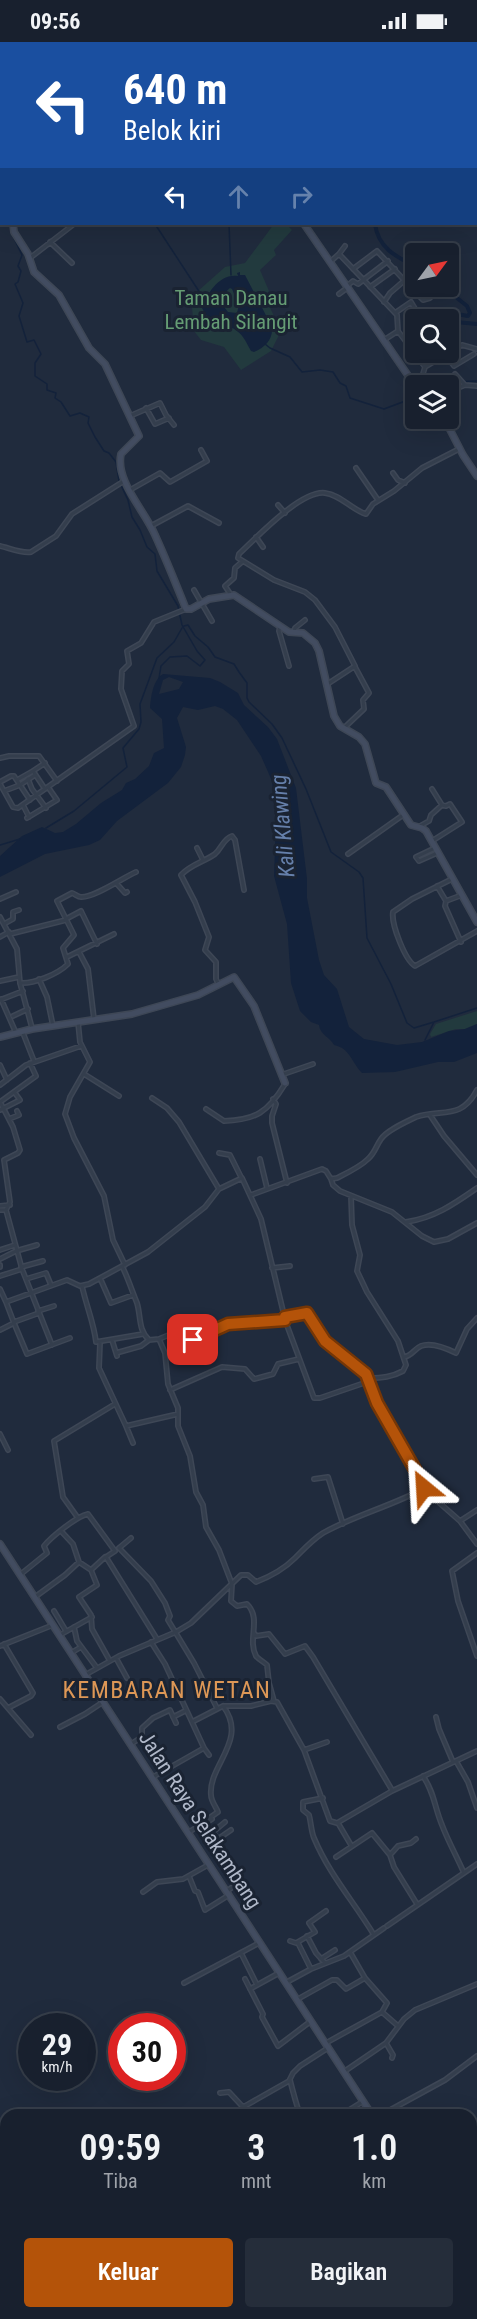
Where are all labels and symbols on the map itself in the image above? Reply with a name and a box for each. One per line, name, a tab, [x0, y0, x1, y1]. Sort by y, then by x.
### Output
north arrow	[405, 243, 459, 297]
park label: Taman Danau Lembah Silangit	[164, 286, 298, 334]
water label: Kali Klawing	[266, 773, 299, 878]
pin	[167, 1314, 218, 1365]
position arrow	[392, 1456, 456, 1520]
district label: KEMBARAN WETAN	[63, 1676, 271, 1704]
street label: Jalan Raya Selakambang	[134, 1727, 266, 1913]
speed limit sign: 30	[108, 2013, 186, 2091]

